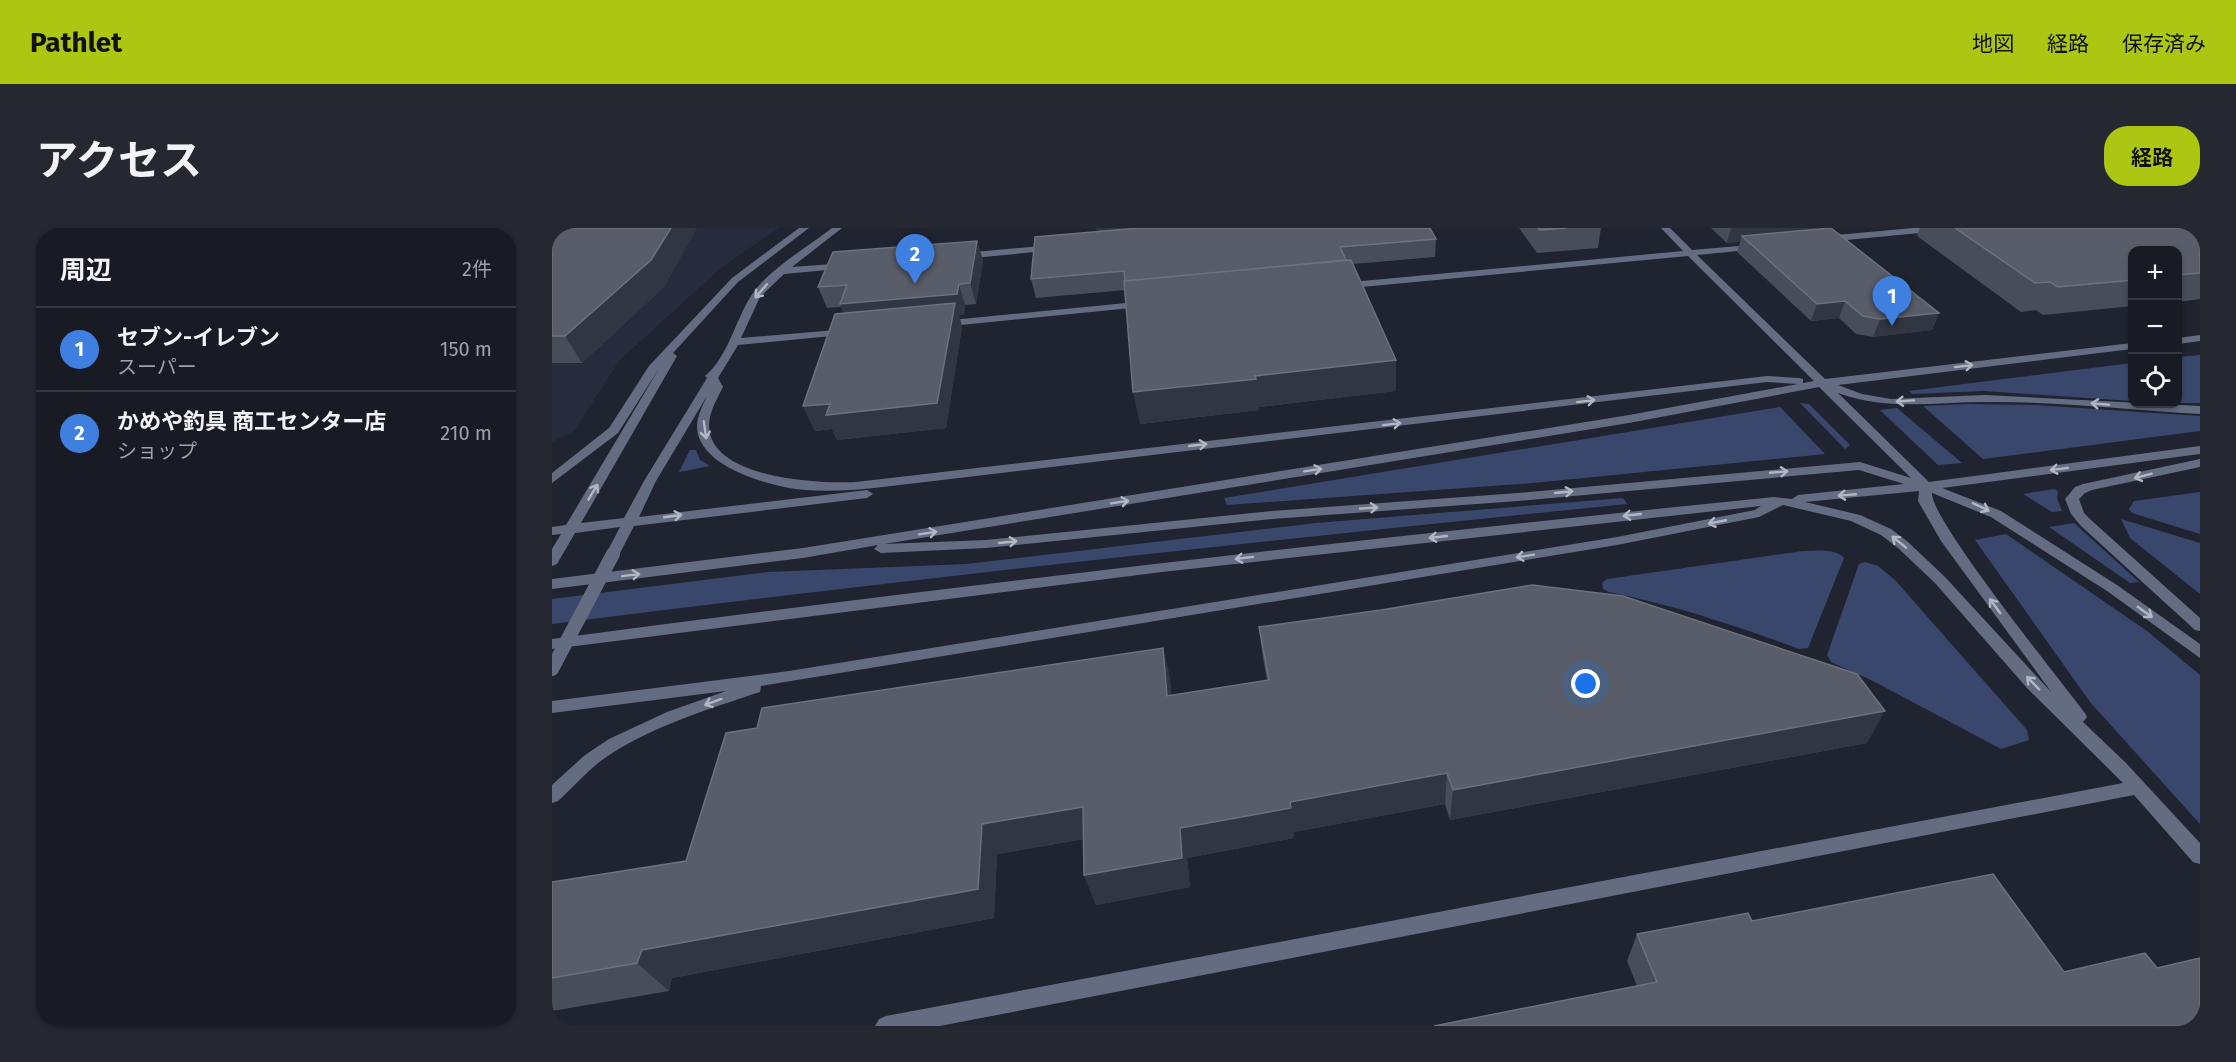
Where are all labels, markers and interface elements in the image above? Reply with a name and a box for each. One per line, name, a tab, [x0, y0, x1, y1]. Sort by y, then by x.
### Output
text: Pathlet	[30, 26, 122, 59]
text: 地図	[1972, 31, 2014, 57]
text: 経路	[2047, 31, 2089, 57]
text: 保存済み	[2122, 31, 2206, 57]
button: 経路	[2104, 126, 2200, 186]
text: アクセス	[36, 136, 202, 186]
pin: 2	[896, 235, 934, 284]
map controls	[2128, 246, 2182, 408]
button: +	[2128, 246, 2182, 300]
text: 周辺	[60, 255, 112, 286]
text: 2件	[462, 257, 492, 281]
pin: 1	[1872, 276, 1912, 326]
one-way arrow	[754, 283, 767, 299]
button: −	[2128, 300, 2182, 354]
text: セブン-イレブン	[117, 324, 280, 351]
text: 1	[75, 337, 84, 361]
text: 150 m	[440, 337, 492, 361]
button: locate	[2128, 354, 2182, 408]
text: スーパー	[117, 355, 197, 379]
one-way arrow	[1954, 360, 1974, 371]
one-way arrow	[1575, 395, 1595, 406]
one-way arrow	[1895, 396, 1915, 407]
one-way arrow	[2090, 398, 2110, 409]
text: かめや釣具 商工センター店	[117, 408, 386, 435]
one-way arrow	[1381, 418, 1401, 429]
one-way arrow	[700, 420, 711, 439]
text: 2	[74, 421, 85, 445]
text: 210 m	[440, 421, 492, 445]
text: ショップ	[117, 439, 197, 463]
one-way arrow	[1188, 439, 1208, 450]
one-way arrow	[2049, 463, 2069, 474]
one-way arrow	[1303, 465, 1322, 476]
one-way arrow	[1768, 466, 1788, 477]
one-way arrow	[2134, 471, 2153, 482]
one-way arrow	[587, 484, 599, 501]
one-way arrow	[1553, 486, 1573, 497]
one-way arrow	[1838, 490, 1858, 501]
one-way arrow	[1110, 496, 1130, 507]
one-way arrow	[1359, 502, 1379, 513]
one-way arrow	[1971, 502, 1989, 513]
one-way arrow	[1623, 510, 1643, 521]
one-way arrow	[662, 511, 682, 522]
one-way arrow	[1707, 517, 1726, 529]
one-way arrow	[918, 527, 937, 538]
one-way arrow	[1429, 532, 1449, 543]
one-way arrow	[998, 536, 1018, 547]
one-way arrow	[1891, 536, 1907, 549]
one-way arrow	[1515, 551, 1535, 562]
one-way arrow	[1235, 553, 1255, 564]
one-way arrow	[620, 569, 640, 580]
one-way arrow	[1989, 598, 2001, 614]
one-way arrow	[2136, 606, 2152, 618]
your location	[1571, 669, 1600, 698]
one-way arrow	[2026, 676, 2040, 691]
one-way arrow	[704, 697, 723, 708]

